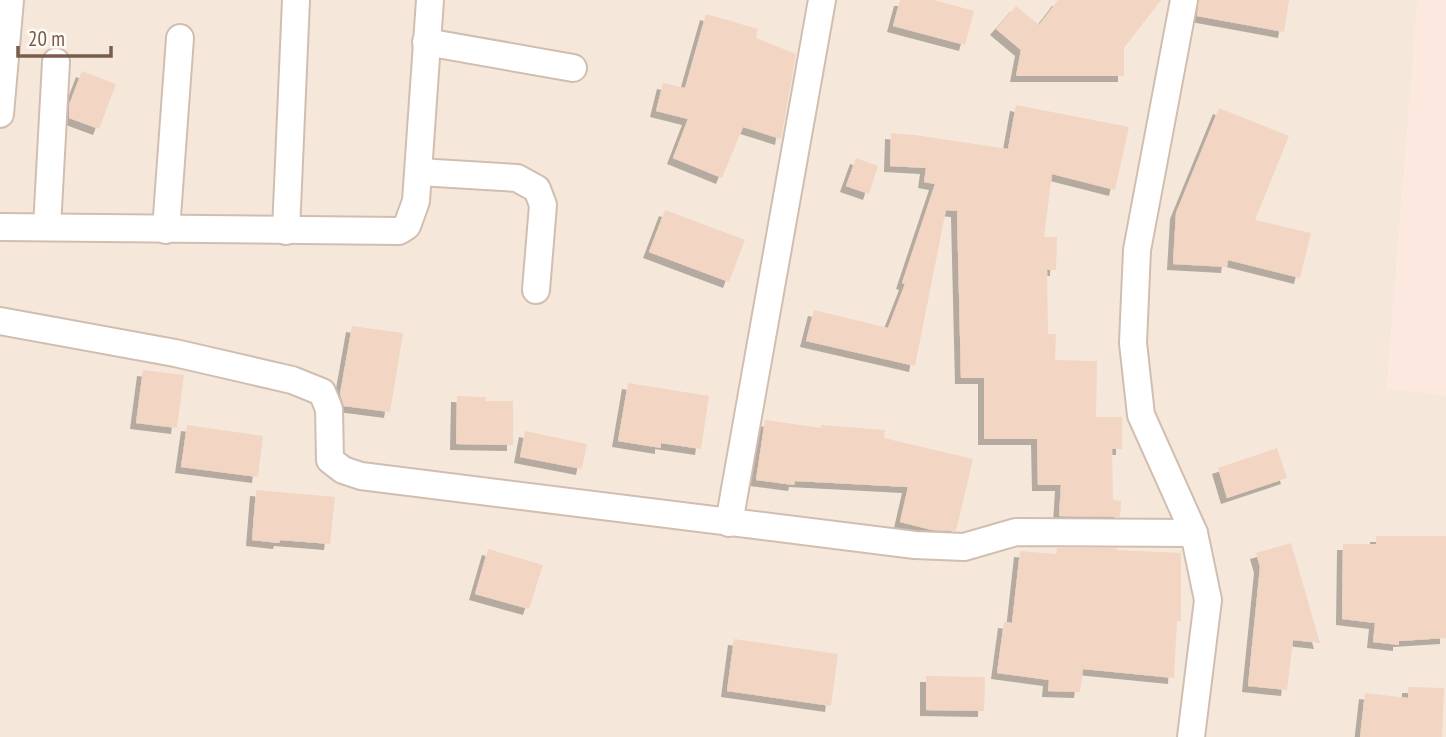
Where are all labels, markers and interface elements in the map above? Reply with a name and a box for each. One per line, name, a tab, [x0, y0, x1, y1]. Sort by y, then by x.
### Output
scale bar	[18, 14, 110, 58]
text: 20 m	[28, 25, 65, 52]

